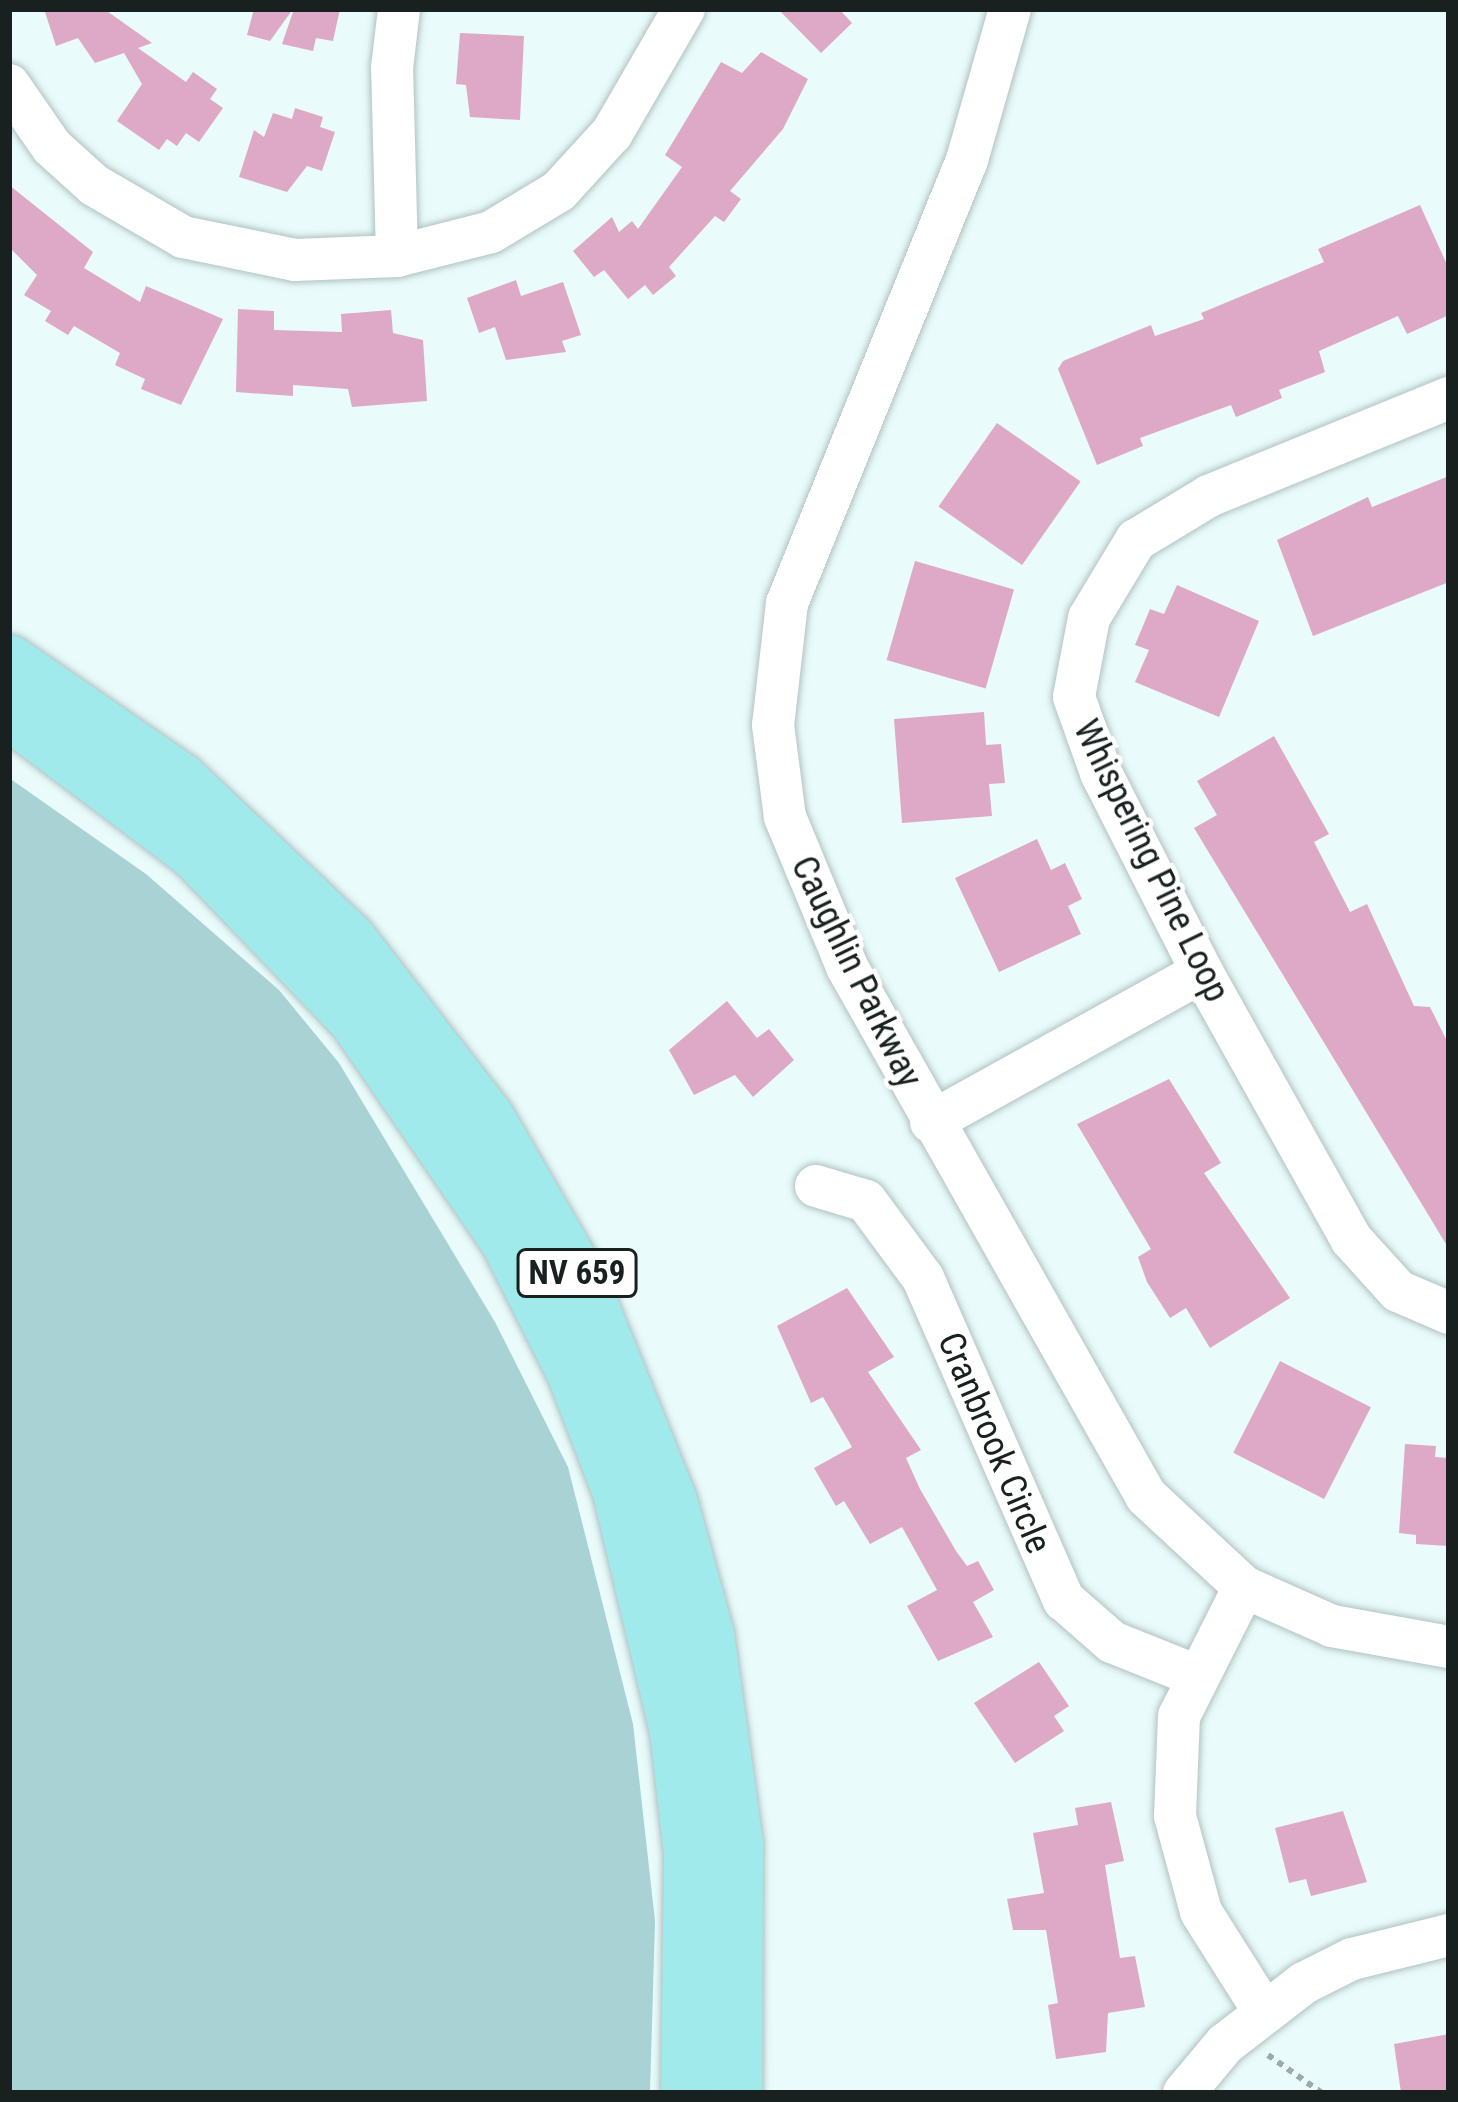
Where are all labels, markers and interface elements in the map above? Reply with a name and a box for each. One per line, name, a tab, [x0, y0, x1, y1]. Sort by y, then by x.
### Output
street label: Whispering Pine Loop	[1064, 713, 1238, 1009]
street label: Caughlin Parkway	[781, 849, 931, 1095]
road number: NV 659	[514, 1246, 640, 1300]
street label: Cranbrook Circle	[928, 1326, 1060, 1560]

